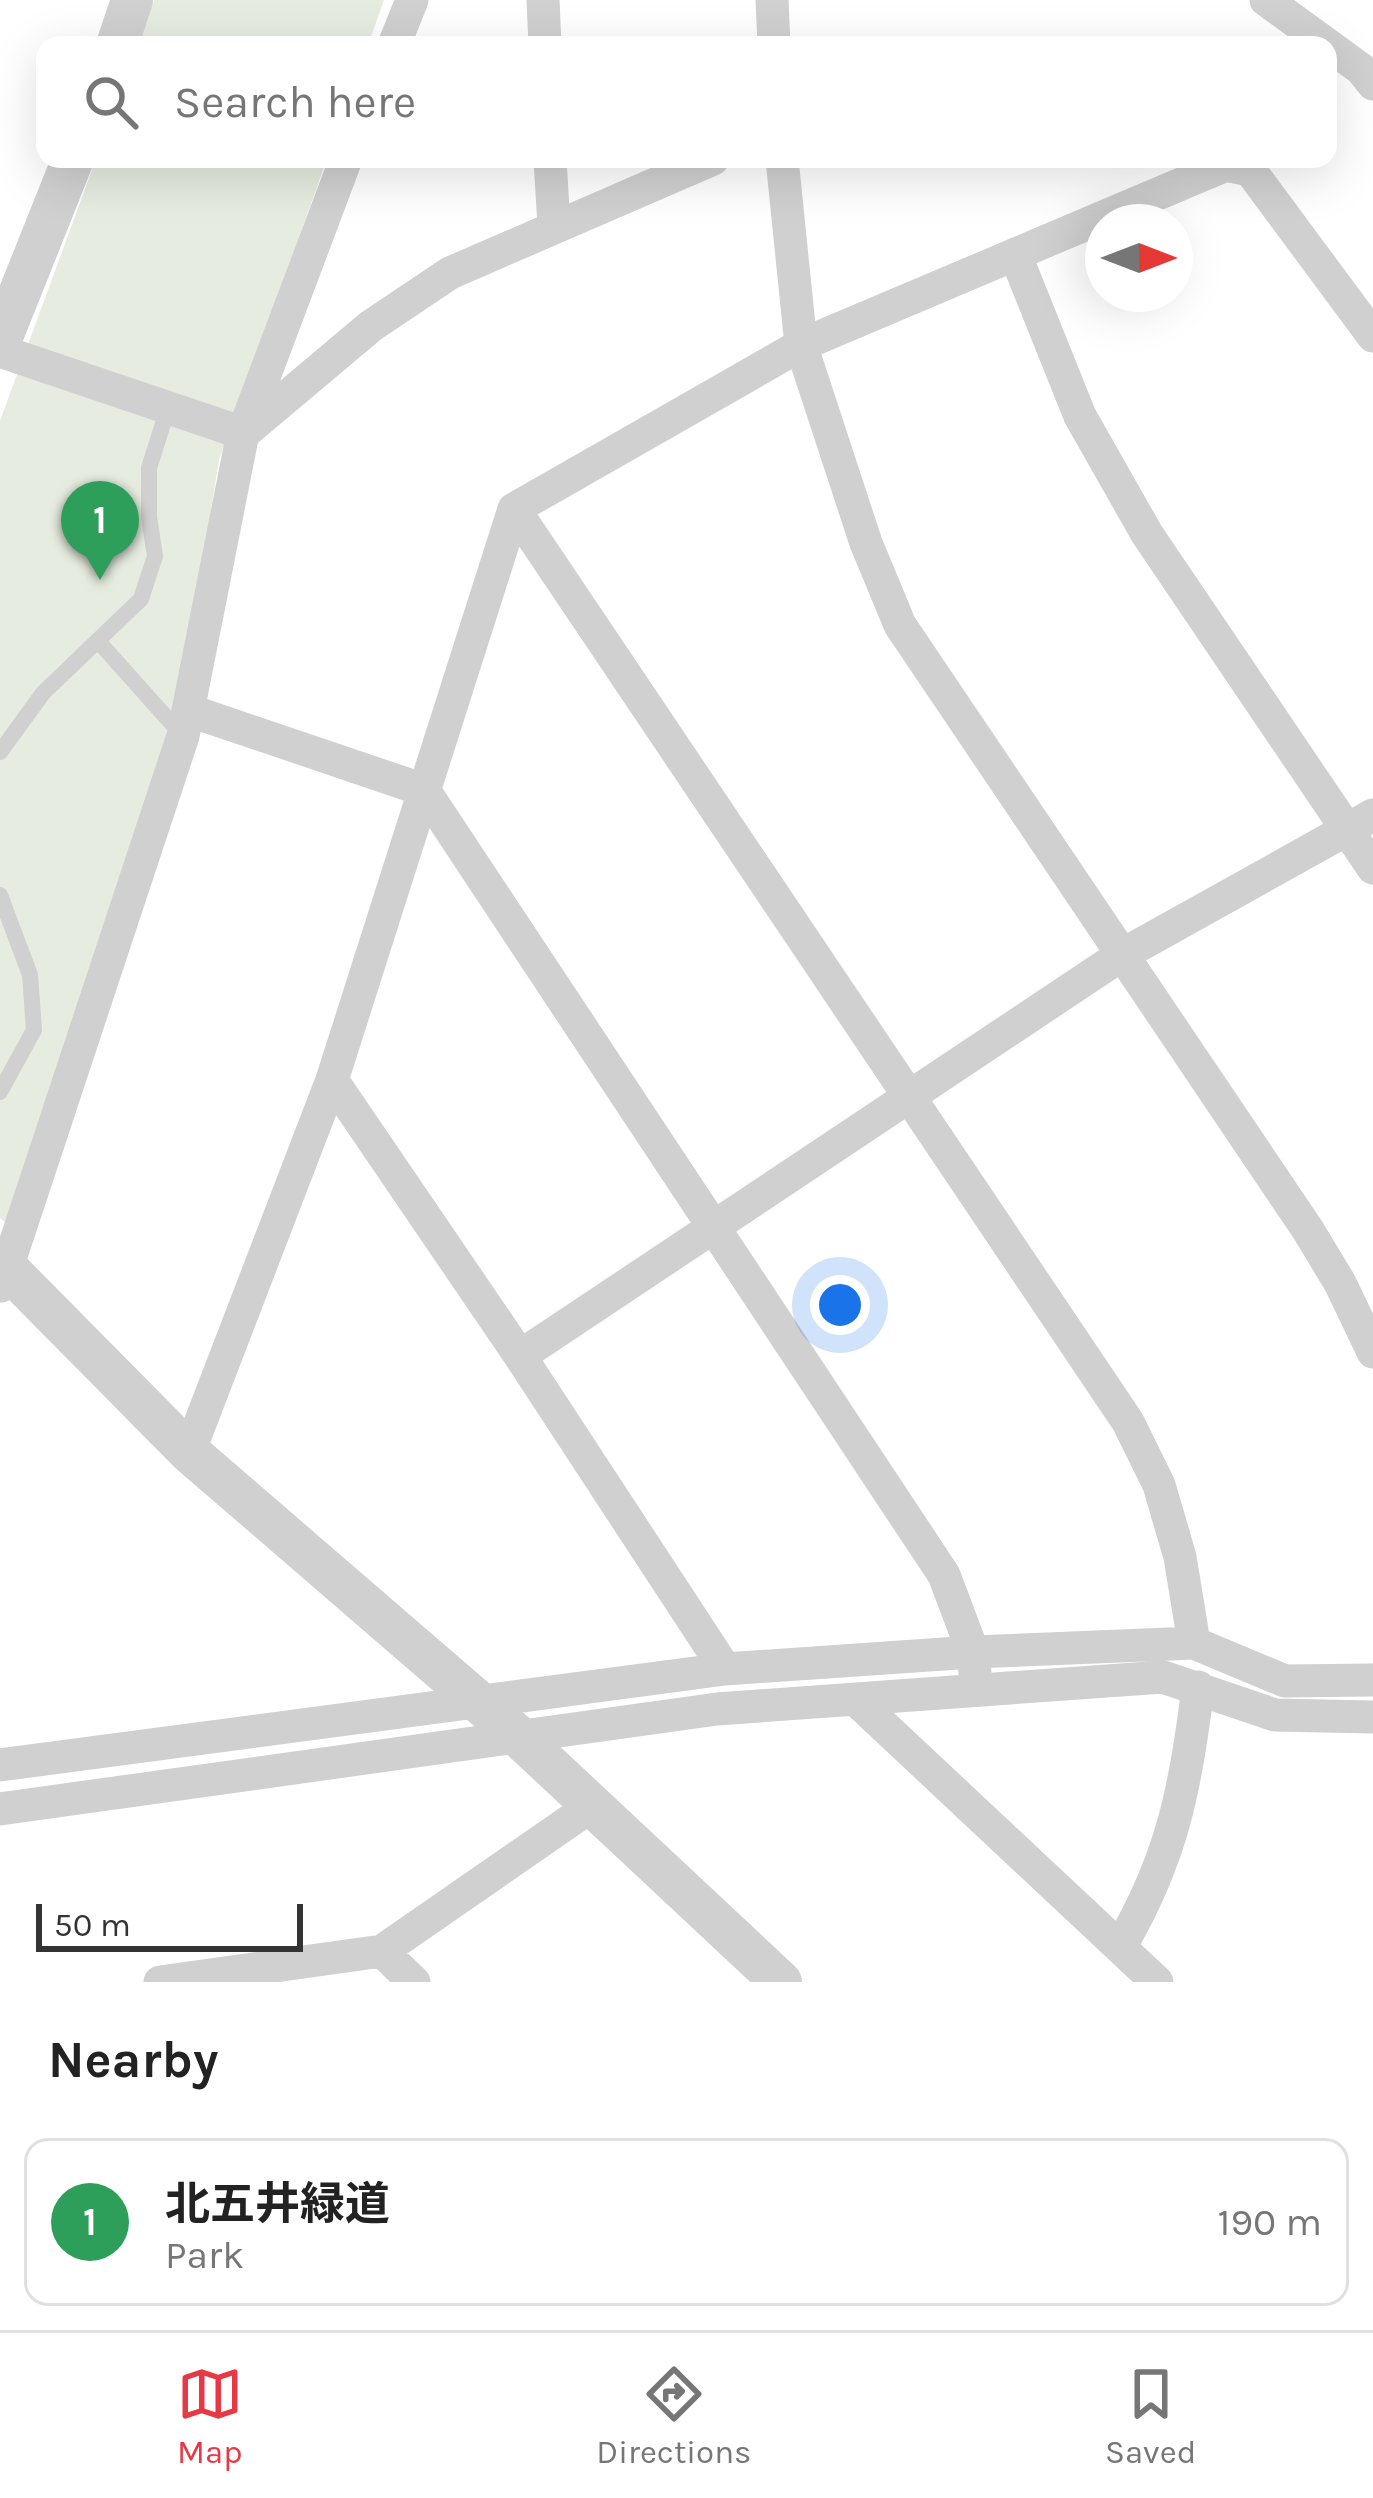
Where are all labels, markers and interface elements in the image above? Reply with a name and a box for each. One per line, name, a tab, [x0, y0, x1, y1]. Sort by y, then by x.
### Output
search box	[36, 36, 1337, 168]
icon: search	[78, 69, 144, 135]
text: Search here	[174, 76, 416, 128]
north arrow	[1085, 204, 1193, 312]
pin: 1	[61, 481, 139, 580]
your location	[810, 1275, 870, 1335]
scale bar	[36, 1898, 303, 1951]
text: 50 m	[54, 1906, 131, 1944]
text: Nearby	[48, 2030, 218, 2090]
text: 北五井緑道	[165, 2178, 390, 2230]
text: 1	[83, 2199, 97, 2245]
text: 190 m	[1218, 2199, 1322, 2245]
text: Park	[165, 2232, 244, 2278]
tab: Map	[177, 2361, 243, 2471]
tab: Directions	[596, 2361, 751, 2471]
tab: Saved	[1105, 2361, 1196, 2471]

